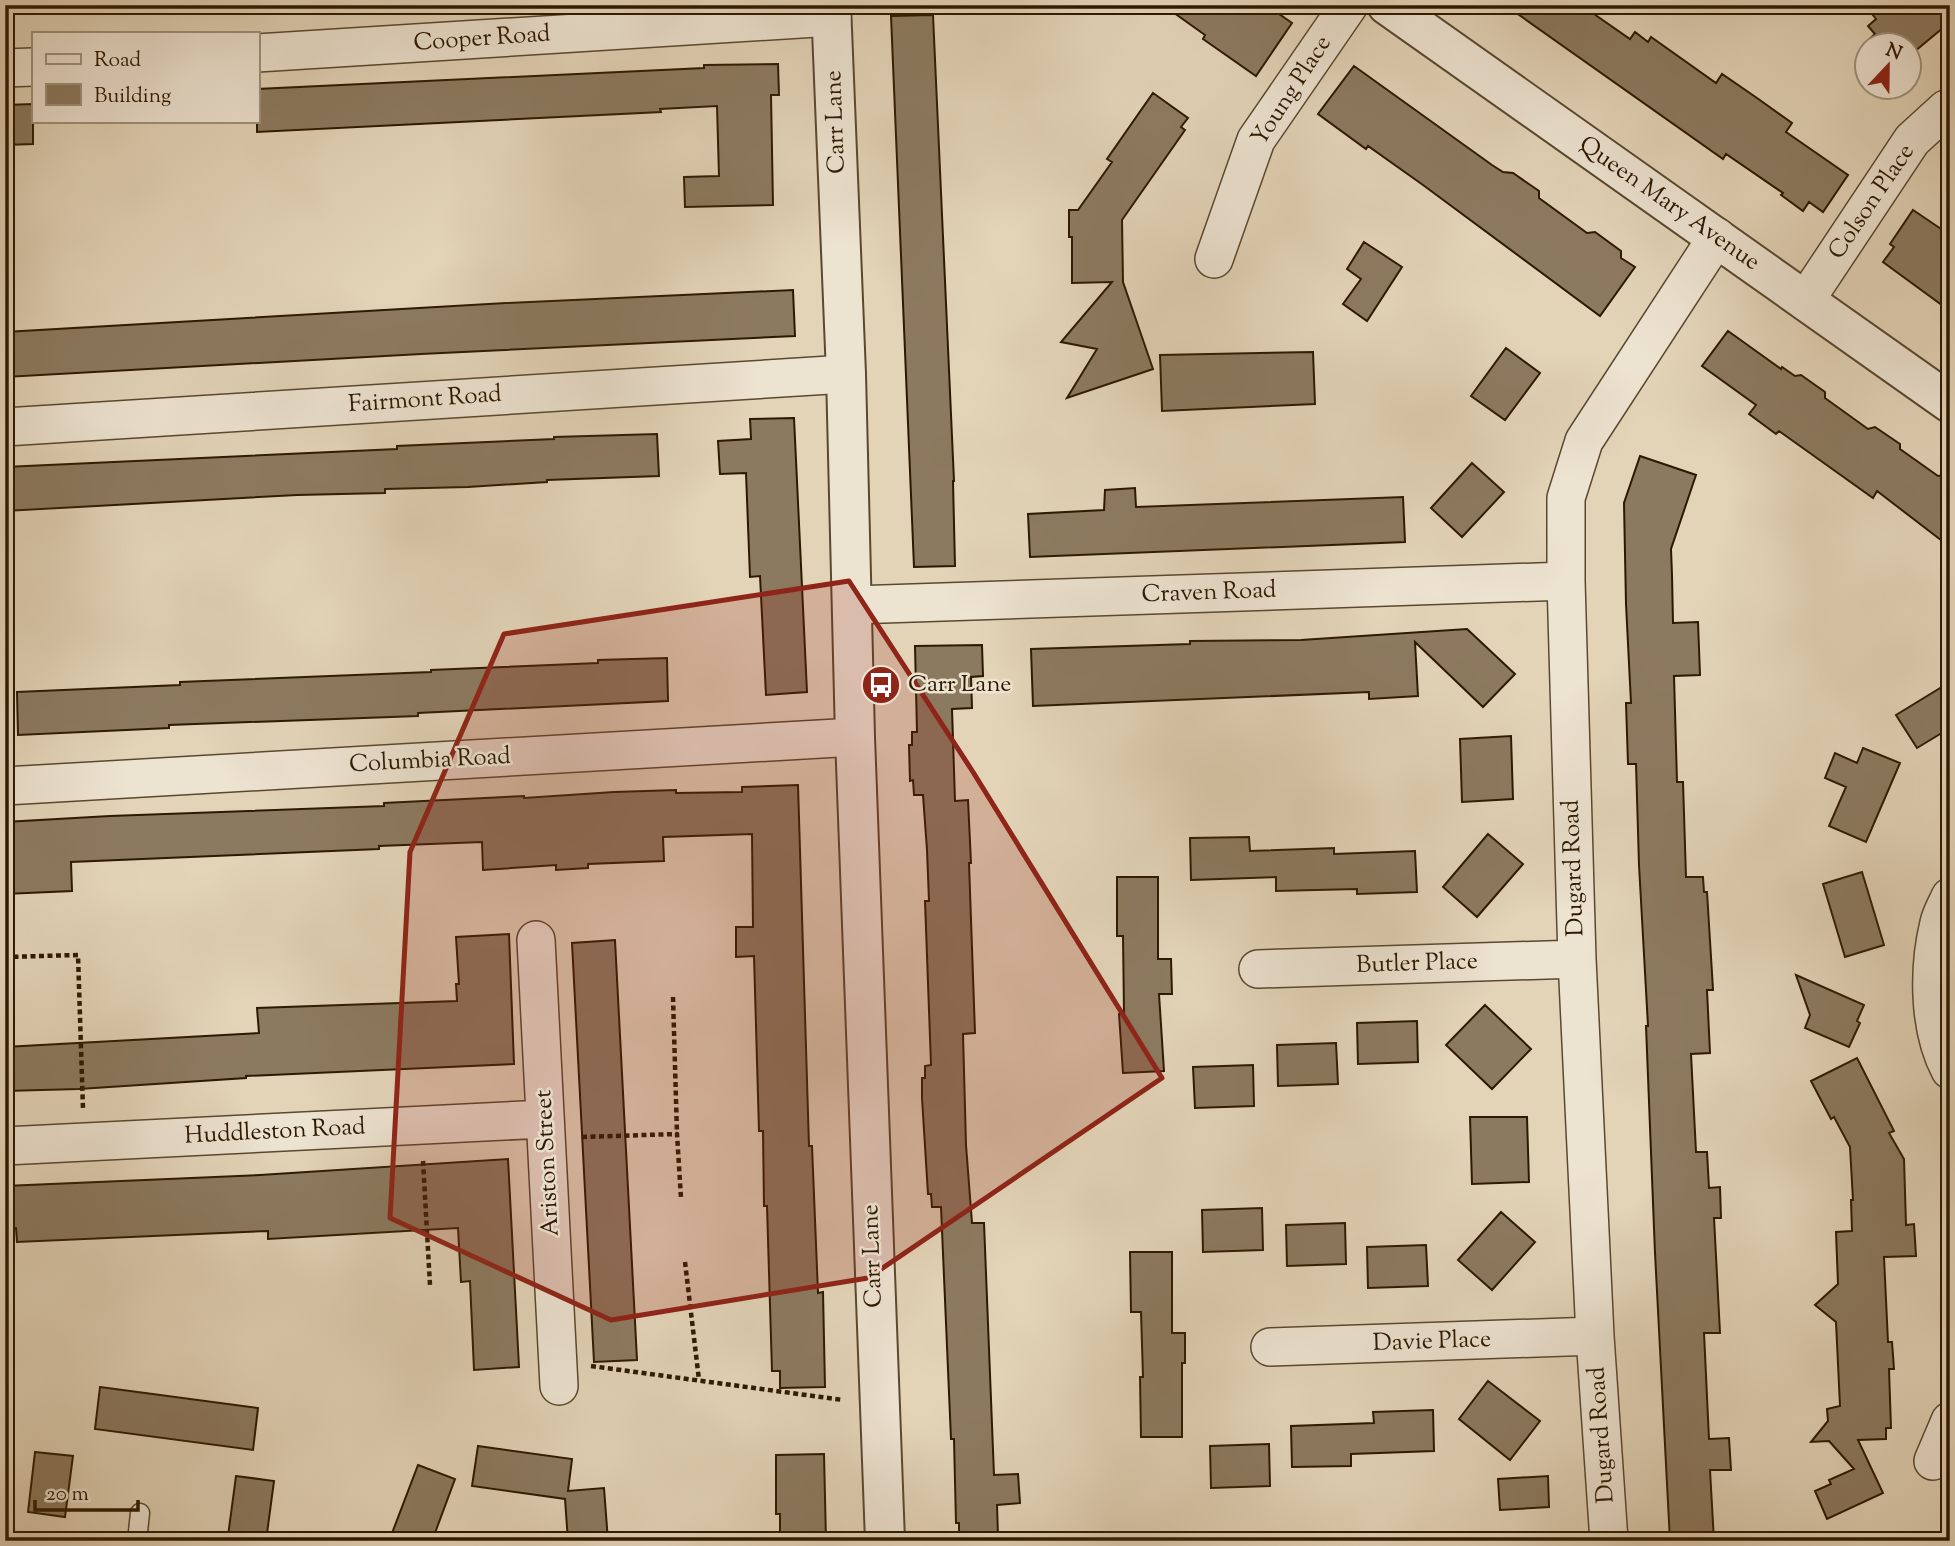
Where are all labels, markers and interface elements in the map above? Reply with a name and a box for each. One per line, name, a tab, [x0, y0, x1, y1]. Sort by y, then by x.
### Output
street label: Cooper Road	[412, 17, 552, 61]
street label: Young Place	[1244, 29, 1340, 153]
legend	[32, 32, 259, 122]
north arrow	[1854, 32, 1924, 102]
text: N	[1881, 37, 1906, 68]
text: Road	[94, 46, 141, 76]
street label: Carr Lane	[817, 70, 855, 174]
text: Building	[94, 82, 171, 112]
street label: Queen Mary Avenue	[1571, 129, 1767, 279]
street label: Colson Place	[1821, 137, 1923, 267]
street label: Fairmont Road	[347, 378, 503, 422]
street label: Craven Road	[1141, 574, 1277, 612]
bus stop icon: Carr Lane	[860, 664, 902, 706]
place label: Carr Lane	[908, 668, 1012, 702]
street label: Columbia Road	[348, 740, 512, 782]
street label: Dugard Road	[1555, 799, 1593, 937]
street label: Butler Place	[1355, 945, 1479, 983]
street label: Ariston Street	[527, 1089, 569, 1237]
street label: Huddleston Road	[184, 1110, 367, 1154]
street label: Carr Lane	[854, 1204, 892, 1308]
street label: Davie Place	[1372, 1323, 1492, 1361]
street label: Dugard Road	[1580, 1365, 1624, 1504]
scale bar	[35, 1469, 138, 1513]
text: 20 m	[46, 1480, 89, 1510]

